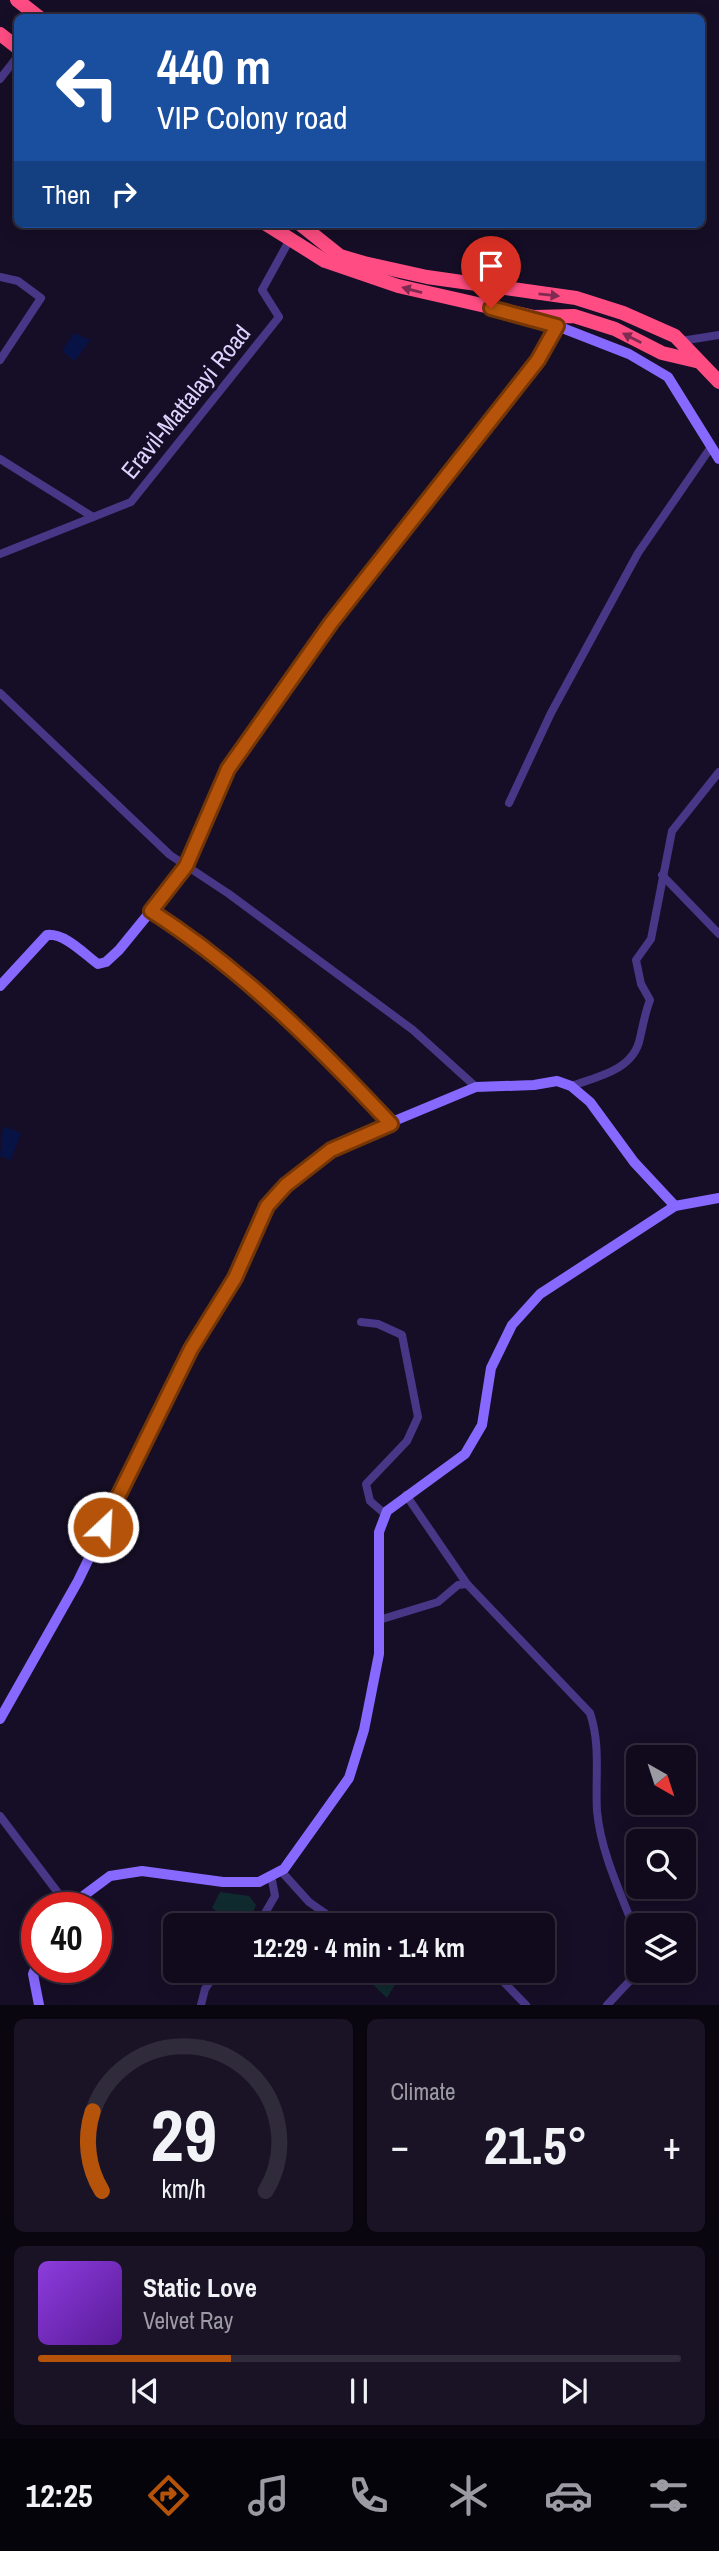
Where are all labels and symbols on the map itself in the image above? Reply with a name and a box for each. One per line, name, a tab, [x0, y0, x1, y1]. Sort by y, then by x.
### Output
pin	[461, 236, 521, 308]
one-way arrow	[401, 284, 423, 295]
one-way arrow	[538, 290, 560, 301]
street label: Eravil-Mattalayi Road	[113, 318, 257, 485]
one-way arrow	[622, 332, 642, 343]
position arrow	[66, 1490, 140, 1564]
north arrow	[626, 1745, 696, 1815]
speed limit sign: 40	[21, 1892, 112, 1983]

